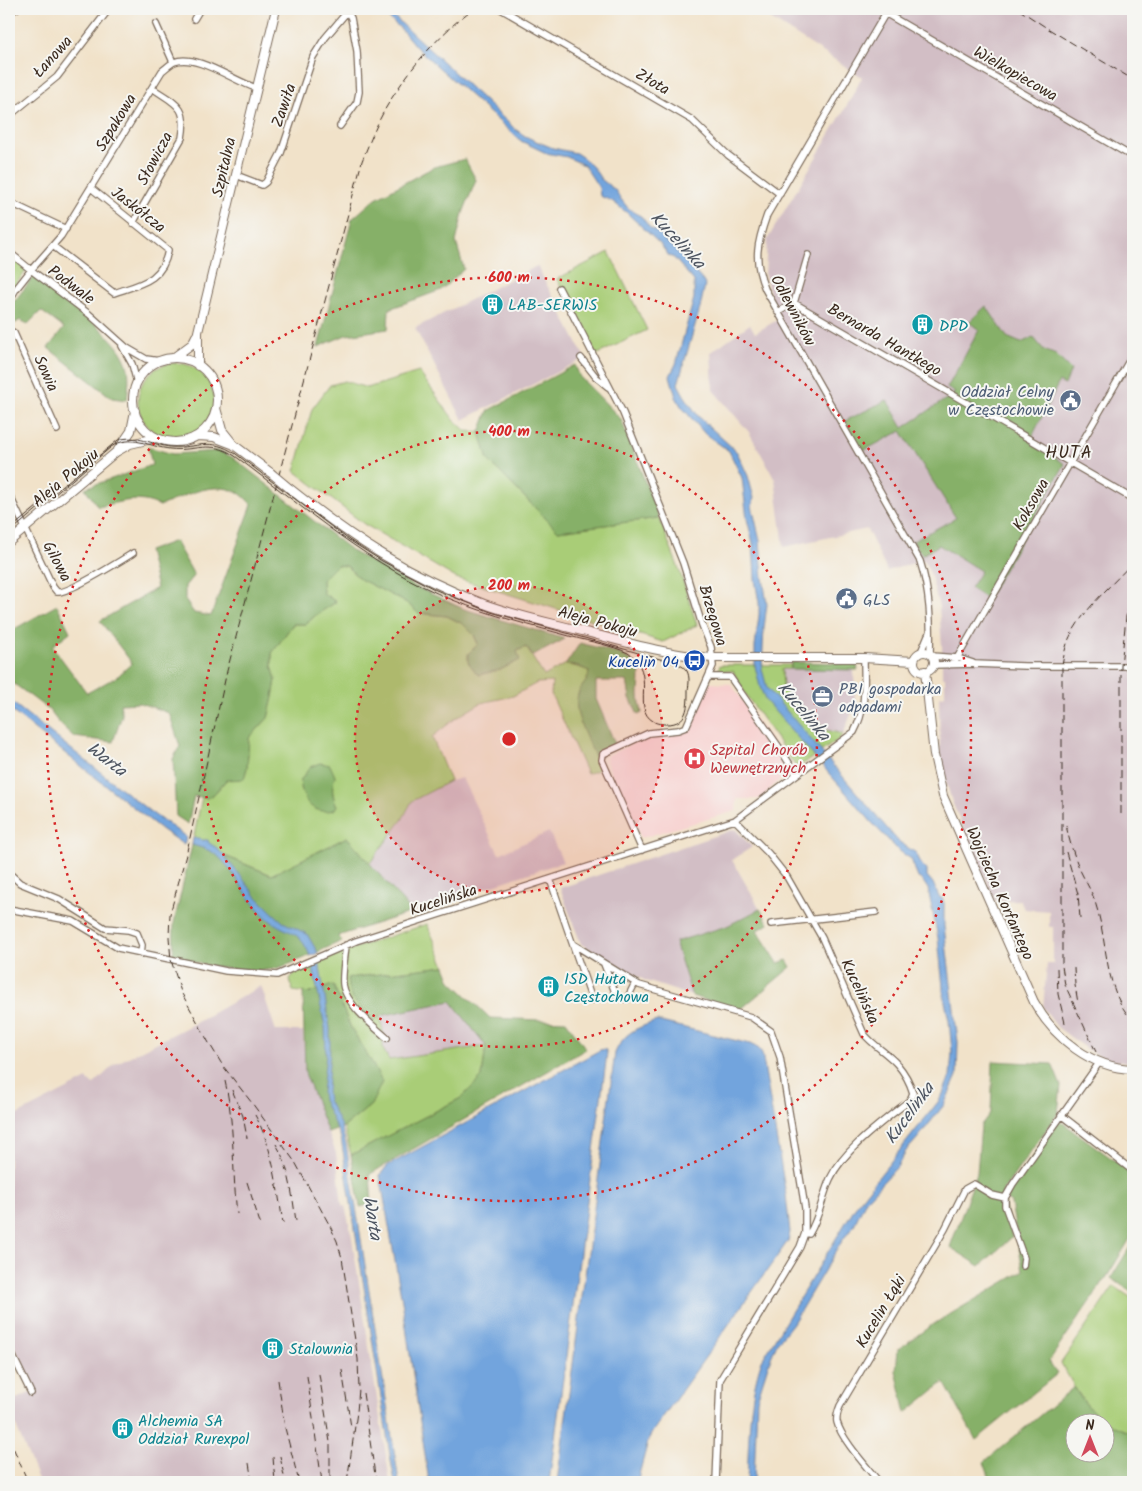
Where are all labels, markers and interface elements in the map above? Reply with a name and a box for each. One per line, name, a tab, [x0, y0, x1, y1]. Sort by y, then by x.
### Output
street label: Łanowa	[27, 30, 79, 84]
street label: Wielkopiecowa	[969, 40, 1062, 108]
street label: Złota	[630, 62, 674, 102]
street label: Zawiła	[265, 80, 304, 131]
street label: Szpakowa	[89, 89, 143, 157]
street label: Słowicza	[131, 127, 180, 190]
street label: Szpitalna	[205, 135, 243, 200]
street label: Jaskółcza	[105, 181, 171, 240]
water label: Kucelinka	[642, 205, 713, 278]
street label: Podwale	[42, 259, 100, 311]
text: 600 m	[488, 266, 530, 290]
street label: Odlewników	[763, 271, 822, 351]
building icon: LAB-SERWIS	[480, 292, 504, 316]
place label: LAB-SERWIS	[508, 293, 598, 318]
street label: Bernarda Hantkego	[822, 297, 946, 383]
building icon: DPD	[911, 313, 935, 337]
place label: DPD	[939, 314, 968, 339]
street label: Sowia	[27, 351, 65, 396]
place label: Oddział Celny w Częstochowie	[948, 380, 1054, 423]
public building icon: Oddział Celny w Częstochowie	[1058, 388, 1082, 412]
text: 400 m	[488, 420, 530, 444]
district label: HUTA	[1045, 439, 1093, 468]
street label: Aleja Pokoju	[27, 442, 105, 514]
street label: Koksowa	[1006, 474, 1056, 535]
street label: Gilowa	[36, 537, 78, 587]
text: 200 m	[488, 574, 530, 598]
street label: Brzegowa	[691, 582, 734, 649]
public building icon: GLS	[835, 587, 859, 611]
place label: GLS	[863, 588, 891, 613]
street label: Aleja Pokoju	[555, 600, 640, 645]
bus stop icon: Kucelin 04	[683, 649, 707, 673]
place label: Kucelin 04	[608, 650, 679, 675]
water label: Kucelinka	[769, 676, 838, 750]
place label: PBI gospodarka odpadami	[839, 677, 942, 720]
office icon: PBI gospodarka odpadami	[811, 685, 835, 709]
centre of rings	[500, 730, 518, 748]
water label: Warta	[80, 735, 134, 786]
place label: Szpital Chorób Wewnętrznych	[710, 738, 808, 781]
hospital icon: Szpital Chorób Wewnętrznych	[682, 746, 706, 770]
street label: Wojciecha Korfantego	[959, 823, 1040, 964]
street label: Kucelińska	[407, 878, 480, 923]
street label: Kucelińska	[834, 955, 886, 1028]
place label: ISD Huta Częstochowa	[564, 967, 649, 1010]
building icon: ISD Huta Częstochowa	[536, 975, 560, 999]
water label: Kucelinka	[878, 1076, 944, 1151]
water label: Warta	[354, 1194, 390, 1244]
street label: Kucelin Łąki	[850, 1269, 914, 1353]
building icon: Stalownia	[261, 1336, 285, 1360]
place label: Stalownia	[289, 1337, 353, 1362]
place label: Alchemia SA Oddział Rurexpol	[138, 1409, 250, 1452]
north arrow	[1064, 1414, 1114, 1464]
text: N	[1086, 1415, 1095, 1437]
building icon: Alchemia SA Oddział Rurexpol	[110, 1417, 134, 1441]

